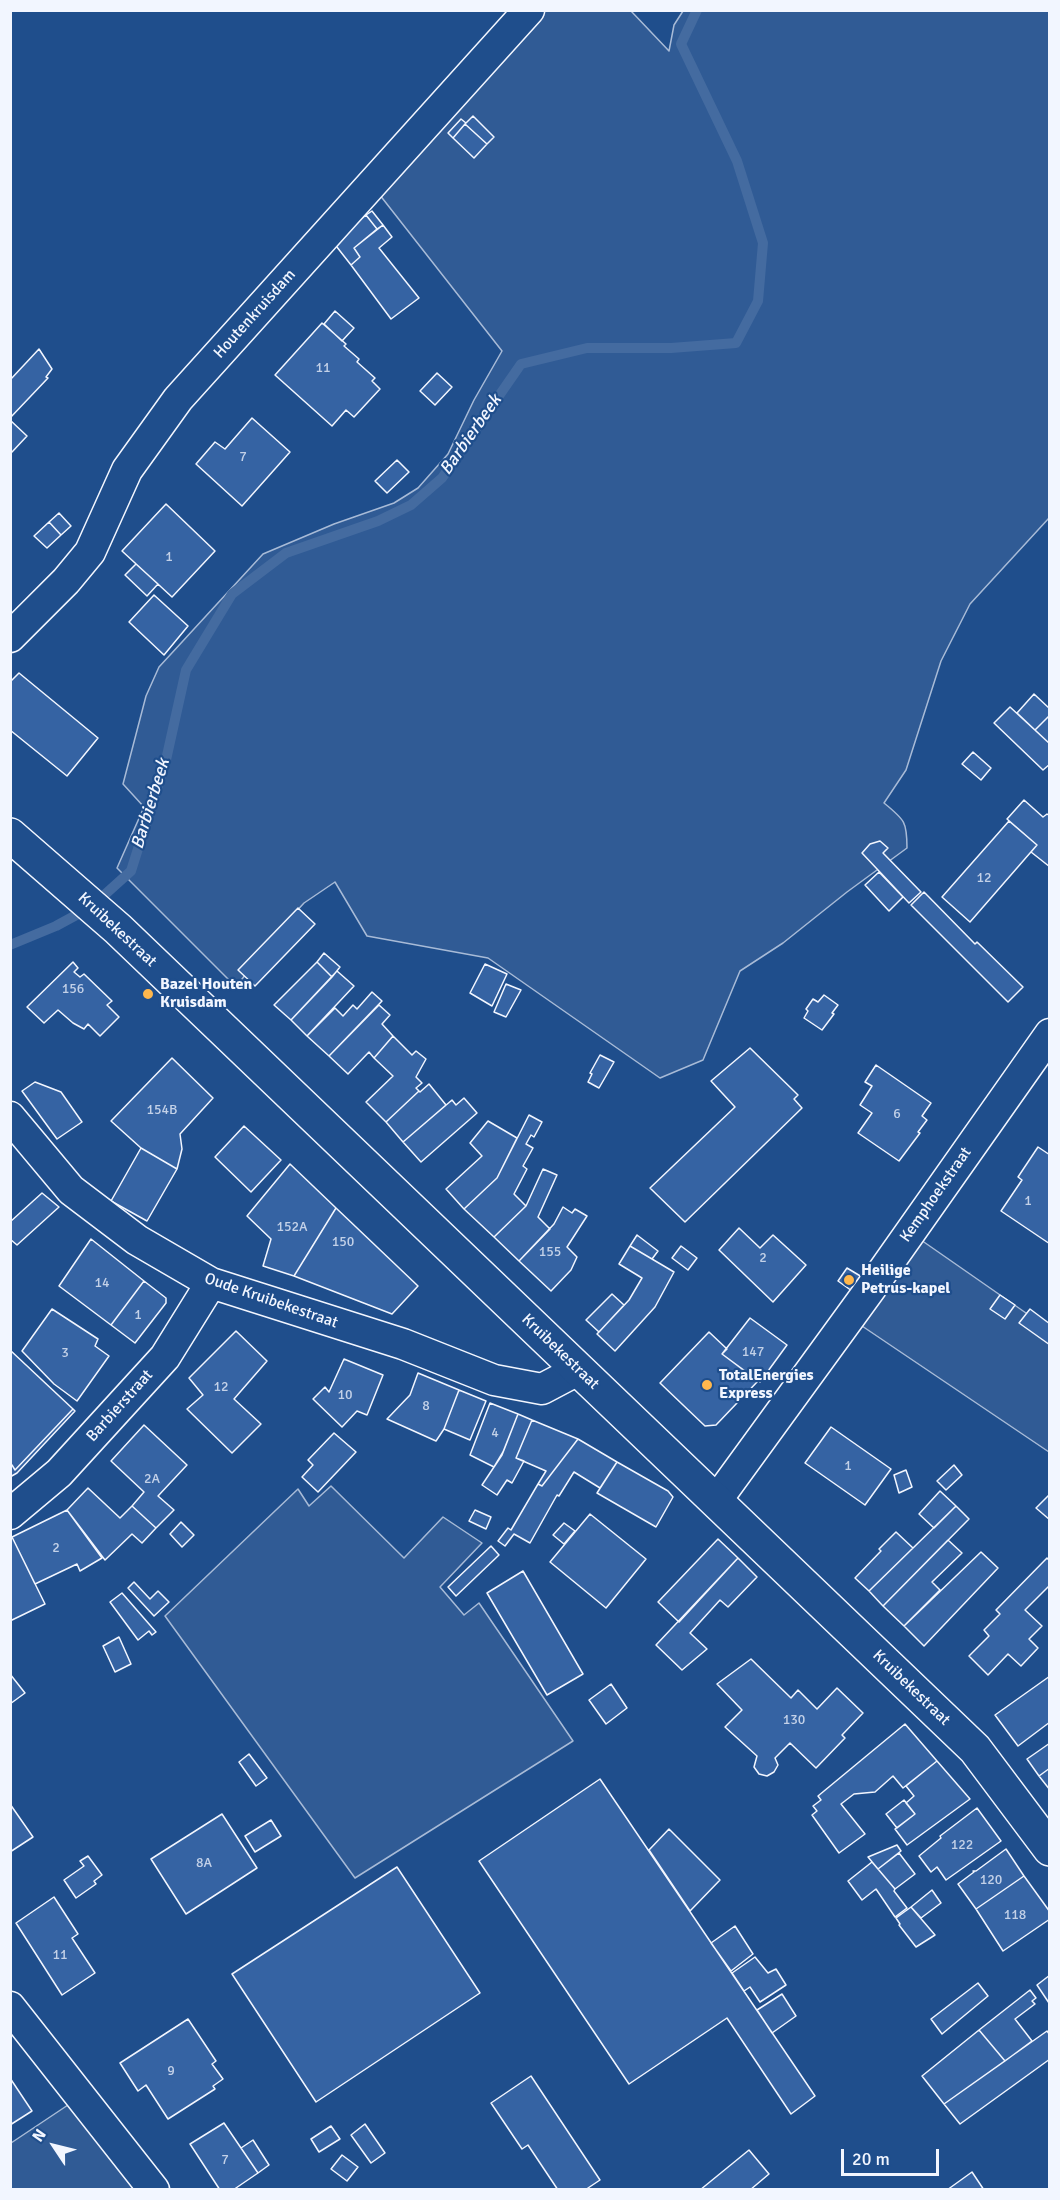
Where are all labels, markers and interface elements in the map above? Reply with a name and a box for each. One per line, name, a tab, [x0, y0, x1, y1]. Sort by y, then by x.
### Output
street label: Houtenkruisdam	[210, 265, 300, 363]
house number: 11	[315, 360, 331, 376]
water label: Barbierbeek	[435, 391, 507, 479]
house number: 7	[239, 449, 247, 465]
house number: 1	[165, 549, 173, 565]
water label: Barbierbeek	[127, 756, 175, 852]
house number: 12	[976, 870, 992, 886]
street label: Kruibekestraat	[74, 889, 160, 971]
place label: Bazel Houten Kruisdam	[160, 975, 252, 1013]
house number: 156	[62, 981, 84, 997]
marker: Bazel Houten Kruisdam	[141, 987, 155, 1001]
house number: 154B	[146, 1102, 178, 1118]
house number: 6	[893, 1106, 901, 1122]
street label: Kemphoekstraat	[896, 1144, 976, 1246]
house number: 1	[1024, 1193, 1032, 1209]
house number: 152A	[276, 1219, 308, 1235]
house number: 150	[332, 1234, 354, 1250]
house number: 155	[539, 1244, 561, 1260]
house number: 2	[759, 1250, 767, 1266]
place label: Heilige Petrus-kapel	[861, 1261, 950, 1299]
street label: Oude Kruibekestraat	[202, 1269, 340, 1333]
marker: Heilige Petrus-kapel	[842, 1273, 856, 1287]
house number: 14	[94, 1275, 110, 1291]
house number: 1	[134, 1307, 142, 1323]
street label: Kruibekestraat	[517, 1310, 603, 1394]
house number: 147	[742, 1344, 764, 1360]
house number: 3	[61, 1345, 69, 1361]
street label: Barbierstraat	[83, 1366, 157, 1446]
place label: TotalEnergies Express	[719, 1366, 814, 1404]
marker: TotalEnergies Express	[700, 1378, 714, 1392]
house number: 12	[213, 1379, 229, 1395]
house number: 10	[337, 1387, 353, 1403]
house number: 8	[422, 1398, 430, 1414]
house number: 4	[491, 1425, 499, 1441]
house number: 1	[844, 1458, 852, 1474]
house number: 2A	[144, 1471, 160, 1487]
house number: 2	[52, 1540, 60, 1556]
street label: Kruibekestraat	[868, 1646, 954, 1730]
house number: 130	[783, 1712, 805, 1728]
house number: 122	[951, 1837, 973, 1853]
house number: 8A	[196, 1855, 212, 1871]
house number: 120	[980, 1872, 1002, 1888]
house number: 118	[1004, 1907, 1026, 1923]
house number: 11	[52, 1947, 68, 1963]
house number: 9	[167, 2063, 175, 2079]
north arrow	[24, 2116, 84, 2176]
text: N	[28, 2125, 51, 2146]
scale bar	[844, 2137, 942, 2175]
text: 20 m	[852, 2148, 890, 2170]
house number: 7	[221, 2152, 229, 2168]

